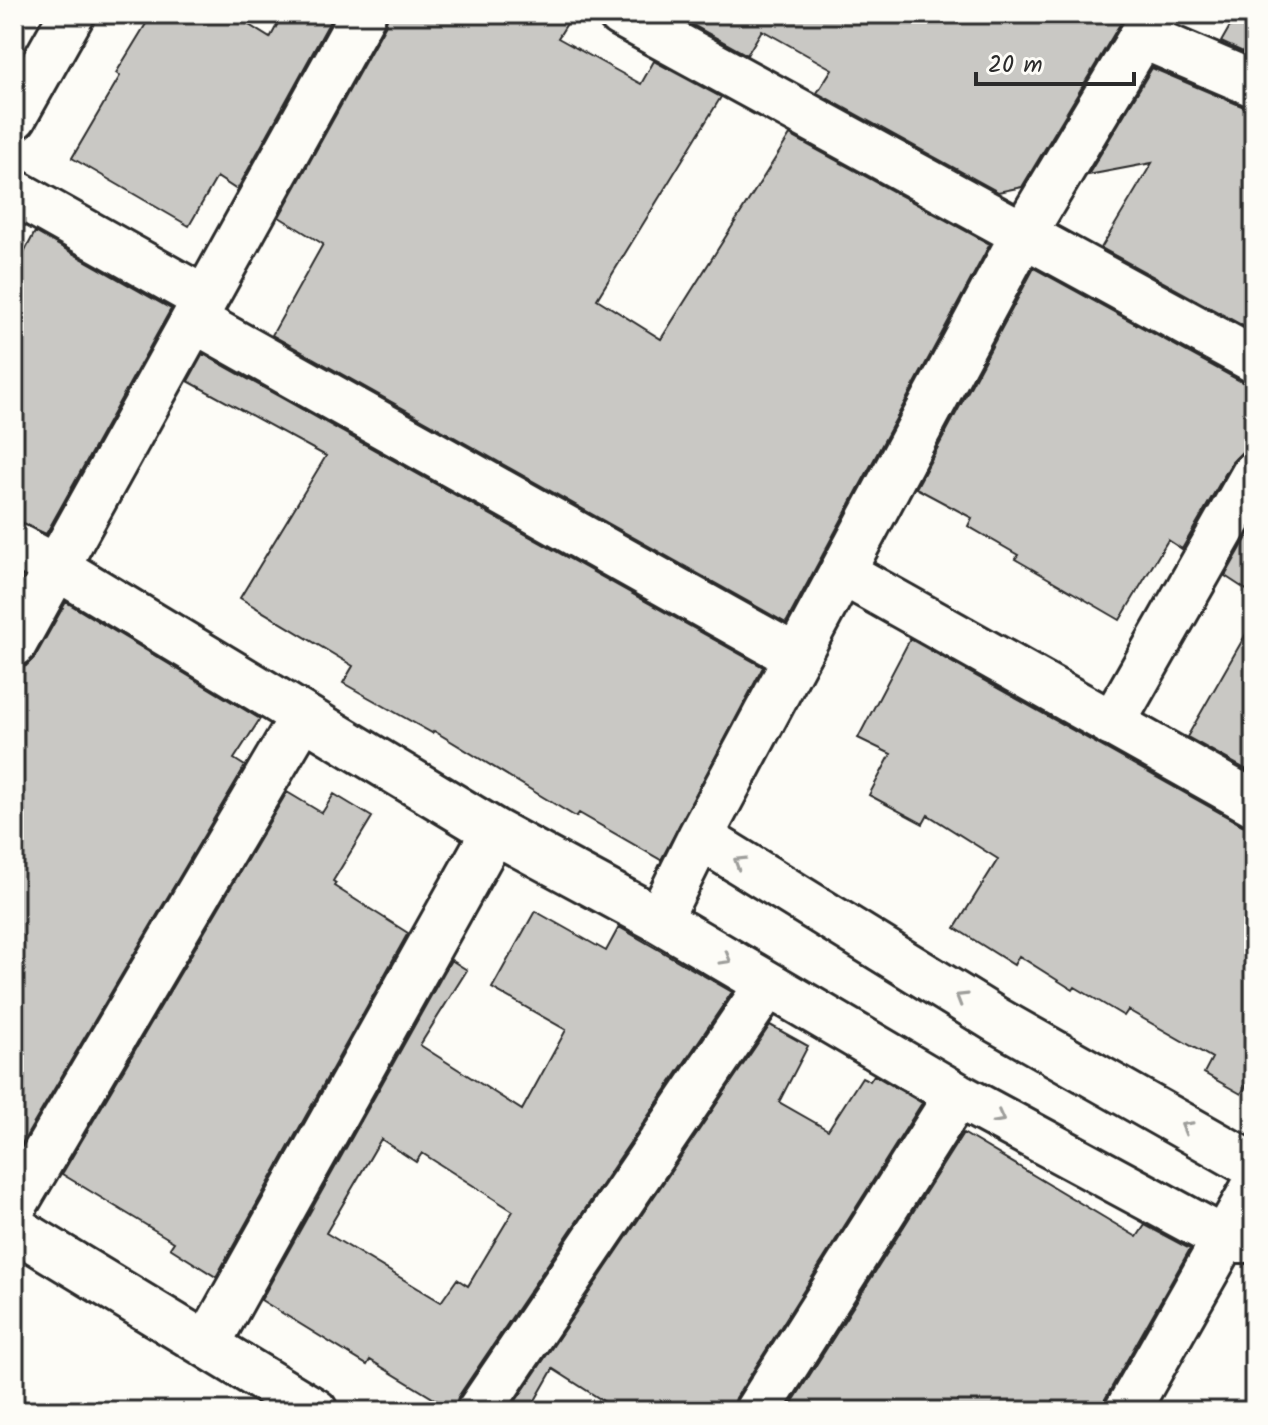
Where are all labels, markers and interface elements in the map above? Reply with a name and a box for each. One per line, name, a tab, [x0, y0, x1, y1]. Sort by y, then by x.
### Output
scale bar	[976, 36, 1134, 86]
text: 20 m	[988, 46, 1043, 85]
one-way arrow	[733, 857, 748, 872]
one-way arrow	[717, 949, 732, 965]
one-way arrow	[955, 992, 970, 1008]
one-way arrow	[991, 1108, 1005, 1124]
one-way arrow	[1180, 1121, 1195, 1137]

